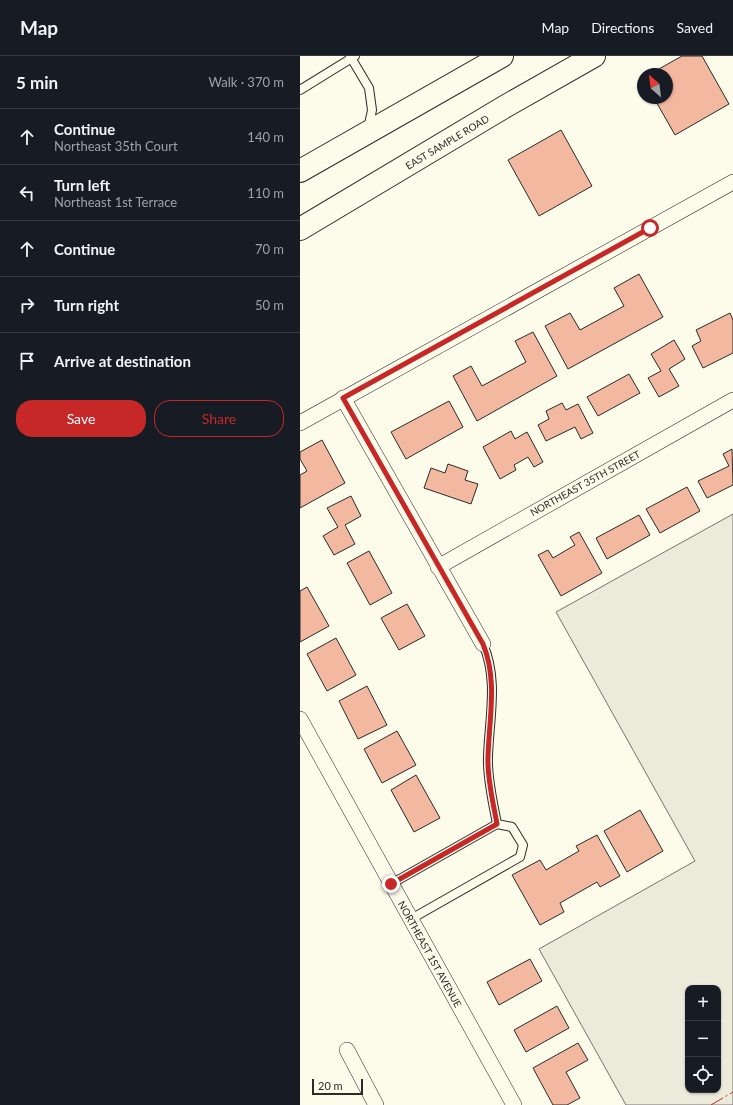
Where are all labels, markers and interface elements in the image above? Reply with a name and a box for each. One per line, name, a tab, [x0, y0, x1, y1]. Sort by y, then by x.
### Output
text: Map	[20, 16, 58, 39]
text: Map	[542, 19, 569, 36]
text: Directions	[591, 19, 654, 36]
text: Saved	[676, 19, 713, 36]
north arrow	[637, 68, 673, 104]
text: 5 min	[16, 72, 58, 93]
text: Walk · 370 m	[208, 74, 284, 90]
street label: EAST SAMPLE ROAD	[403, 112, 491, 172]
text: Continue	[54, 120, 115, 138]
icon: ahead	[16, 126, 38, 148]
text: 140 m	[247, 129, 284, 145]
text: Northeast 35th Court	[54, 138, 178, 154]
text: Turn left	[54, 176, 110, 194]
icon: left	[16, 182, 38, 204]
text: 110 m	[247, 185, 284, 201]
text: Northeast 1st Terrace	[54, 194, 177, 210]
route start	[641, 219, 659, 237]
icon: ahead	[16, 238, 38, 260]
text: Continue	[54, 240, 115, 258]
text: 70 m	[255, 241, 284, 257]
icon: right	[16, 294, 38, 316]
text: Turn right	[54, 296, 119, 314]
text: 50 m	[255, 297, 284, 313]
icon: arrive	[16, 350, 38, 372]
text: Arrive at destination	[54, 352, 191, 370]
button: Save	[16, 400, 146, 437]
button: Share	[154, 400, 284, 437]
street label: NORTHEAST 35TH STREET	[528, 448, 642, 518]
route end	[382, 875, 400, 893]
street label: NORTHEAST 1ST AVENUE	[396, 899, 464, 1010]
map controls	[685, 985, 721, 1093]
button: +	[685, 985, 721, 1021]
button: −	[685, 1021, 721, 1057]
button: locate	[685, 1057, 721, 1093]
scale bar	[312, 1077, 363, 1096]
text: 20 m	[318, 1079, 343, 1092]

